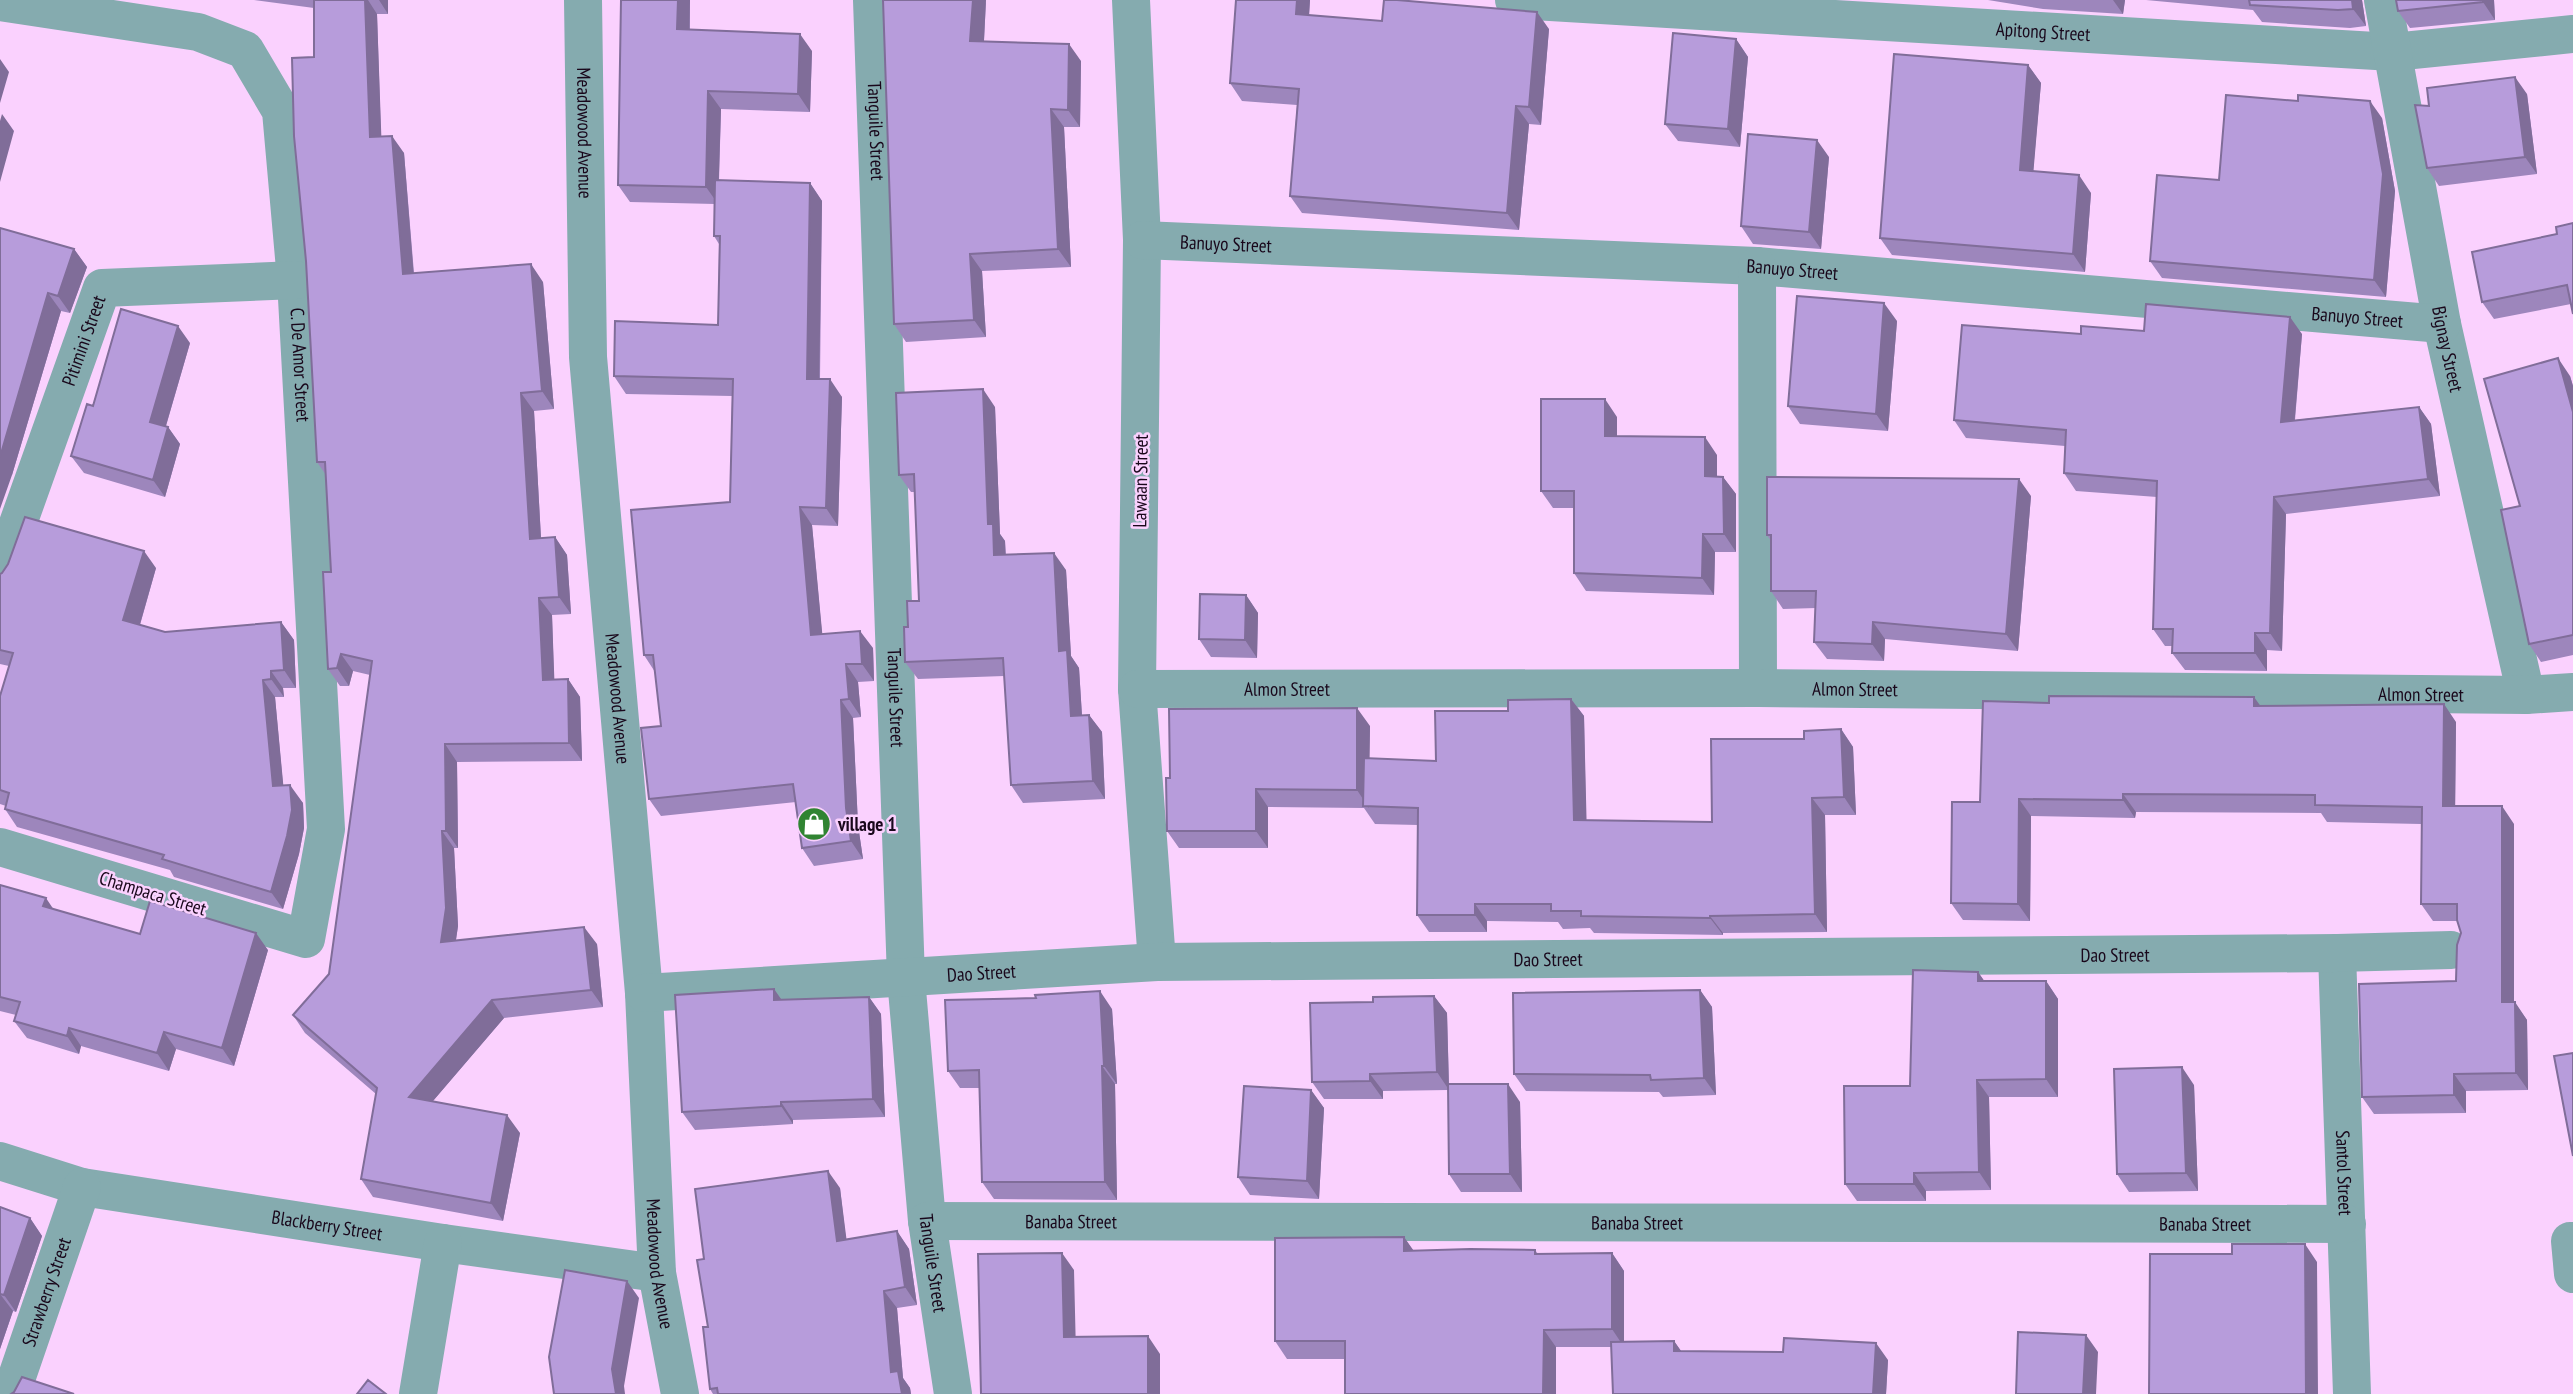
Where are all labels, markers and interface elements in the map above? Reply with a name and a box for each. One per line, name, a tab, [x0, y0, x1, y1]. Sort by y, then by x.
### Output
street label: Apitong Street	[1995, 17, 2092, 46]
street label: Meadowood Avenue	[572, 67, 598, 199]
street label: Tanguile Street	[863, 81, 890, 182]
street label: Banuyo Street	[1179, 230, 1273, 258]
street label: Banuyo Street	[1746, 254, 1840, 285]
street label: Pitimini Street	[56, 291, 111, 389]
street label: Banuyo Street	[2310, 301, 2405, 333]
street label: Bignay Street	[2427, 304, 2469, 395]
street label: C. De Amor Street	[286, 307, 316, 423]
street label: Lawaan Street	[1127, 433, 1153, 528]
street label: Meadowood Avenue	[600, 632, 636, 765]
street label: Tanguile Street	[883, 648, 910, 748]
street label: Almon Street	[1812, 676, 1899, 701]
street label: Almon Street	[1244, 677, 1331, 701]
street label: Almon Street	[2378, 682, 2465, 706]
shop icon: village 1	[795, 805, 833, 843]
place label: village 1	[837, 812, 896, 836]
street label: Champaca Street	[97, 865, 210, 921]
street label: Dao Street	[2080, 942, 2151, 967]
street label: Dao Street	[1513, 947, 1584, 971]
street label: Dao Street	[946, 958, 1017, 987]
street label: Santol Street	[2331, 1130, 2358, 1217]
street label: Meadowood Avenue	[642, 1198, 679, 1331]
street label: Blackberry Street	[270, 1205, 385, 1246]
street label: Banaba Street	[1025, 1209, 1118, 1233]
street label: Banaba Street	[1591, 1210, 1684, 1235]
street label: Banaba Street	[2159, 1212, 2252, 1236]
street label: Tanguile Street	[914, 1213, 953, 1315]
street label: Strawberry Street	[16, 1233, 76, 1350]

